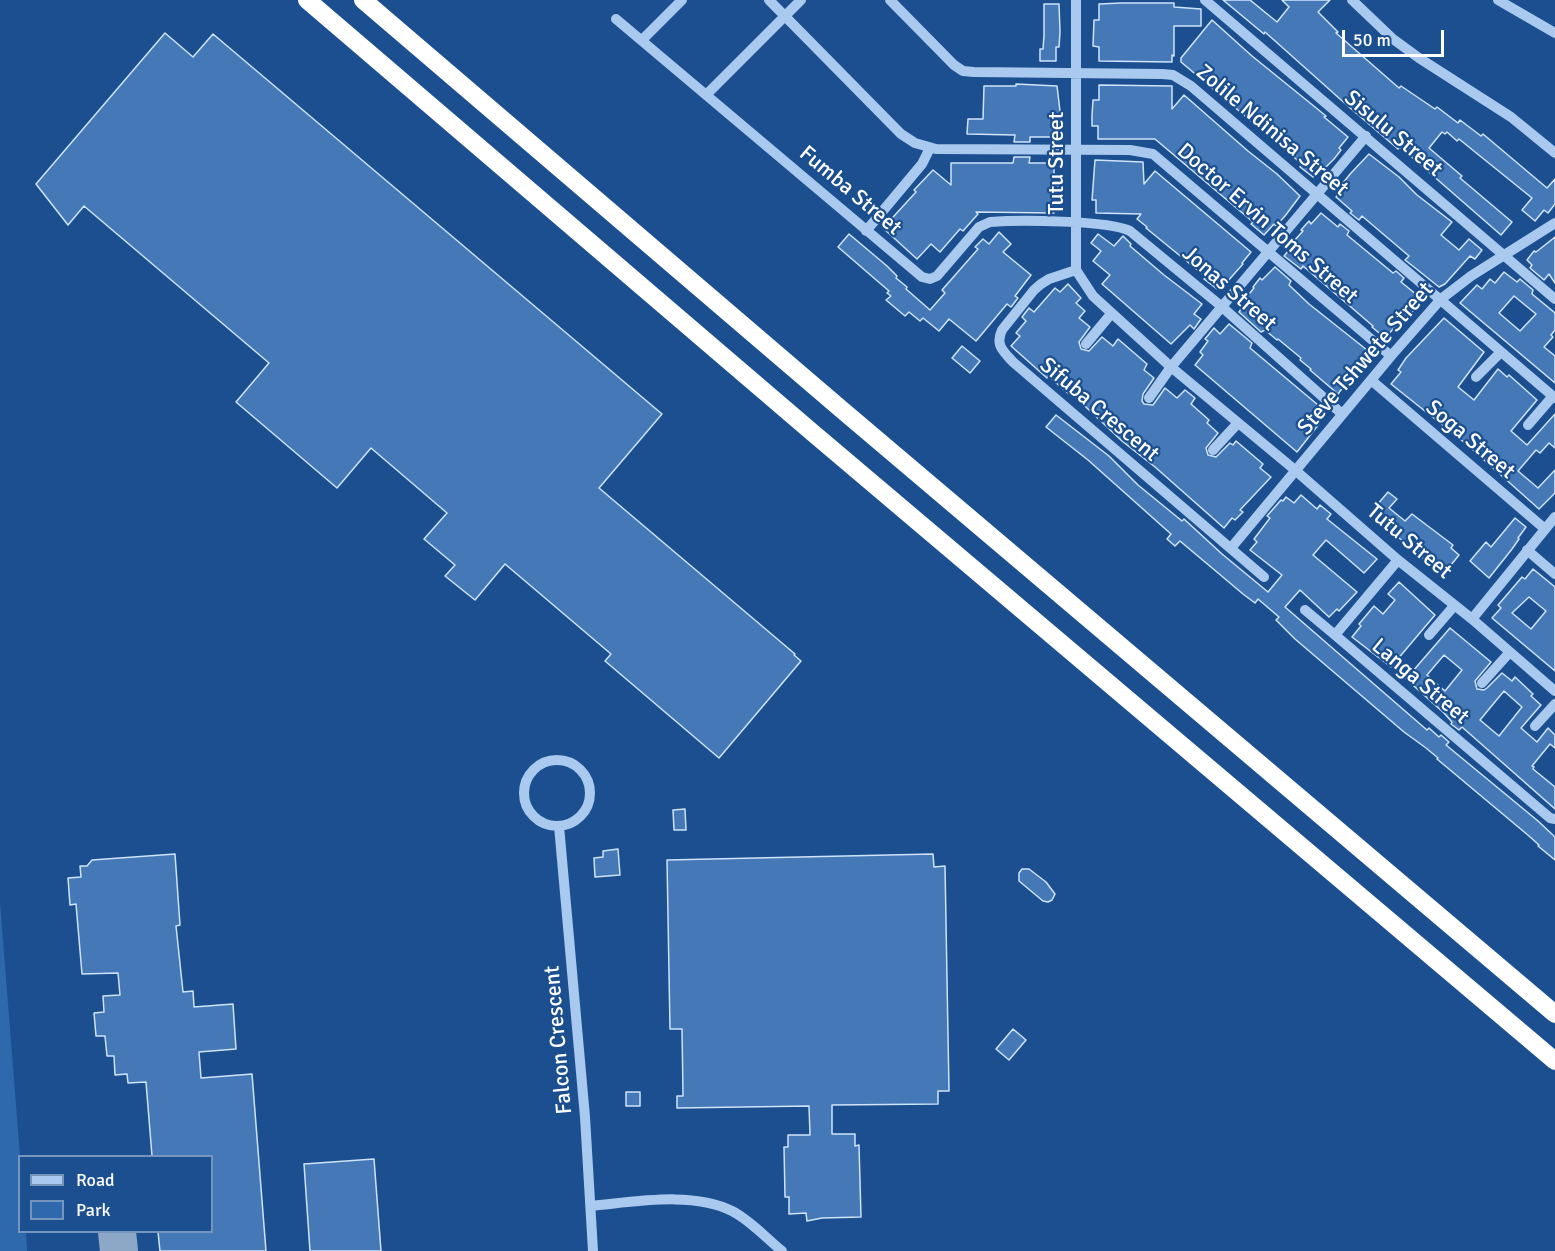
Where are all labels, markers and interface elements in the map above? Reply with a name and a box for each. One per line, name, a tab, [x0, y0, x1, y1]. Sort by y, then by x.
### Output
scale bar	[1345, 18, 1447, 56]
text: 50 m	[1353, 29, 1391, 51]
street label: Zolile Ndinisa Street	[1190, 59, 1354, 203]
street label: Sisulu Street	[1338, 85, 1448, 183]
street label: Tutu Street	[1044, 112, 1070, 214]
street label: Doctor Ervin Toms Street	[1171, 138, 1363, 310]
street label: Fumba Street	[793, 141, 907, 241]
street label: Jonas Street	[1176, 241, 1282, 337]
street label: Steve Tshwete Street	[1292, 277, 1440, 441]
street label: Sifuba Crescent	[1034, 352, 1164, 468]
street label: Soga Street	[1420, 395, 1520, 485]
street label: Tutu Street	[1361, 499, 1457, 585]
street label: Langa Street	[1366, 634, 1474, 730]
street label: Falcon Crescent	[539, 965, 579, 1115]
legend	[18, 1155, 213, 1233]
text: Road	[76, 1169, 115, 1191]
text: Park	[76, 1199, 111, 1221]

